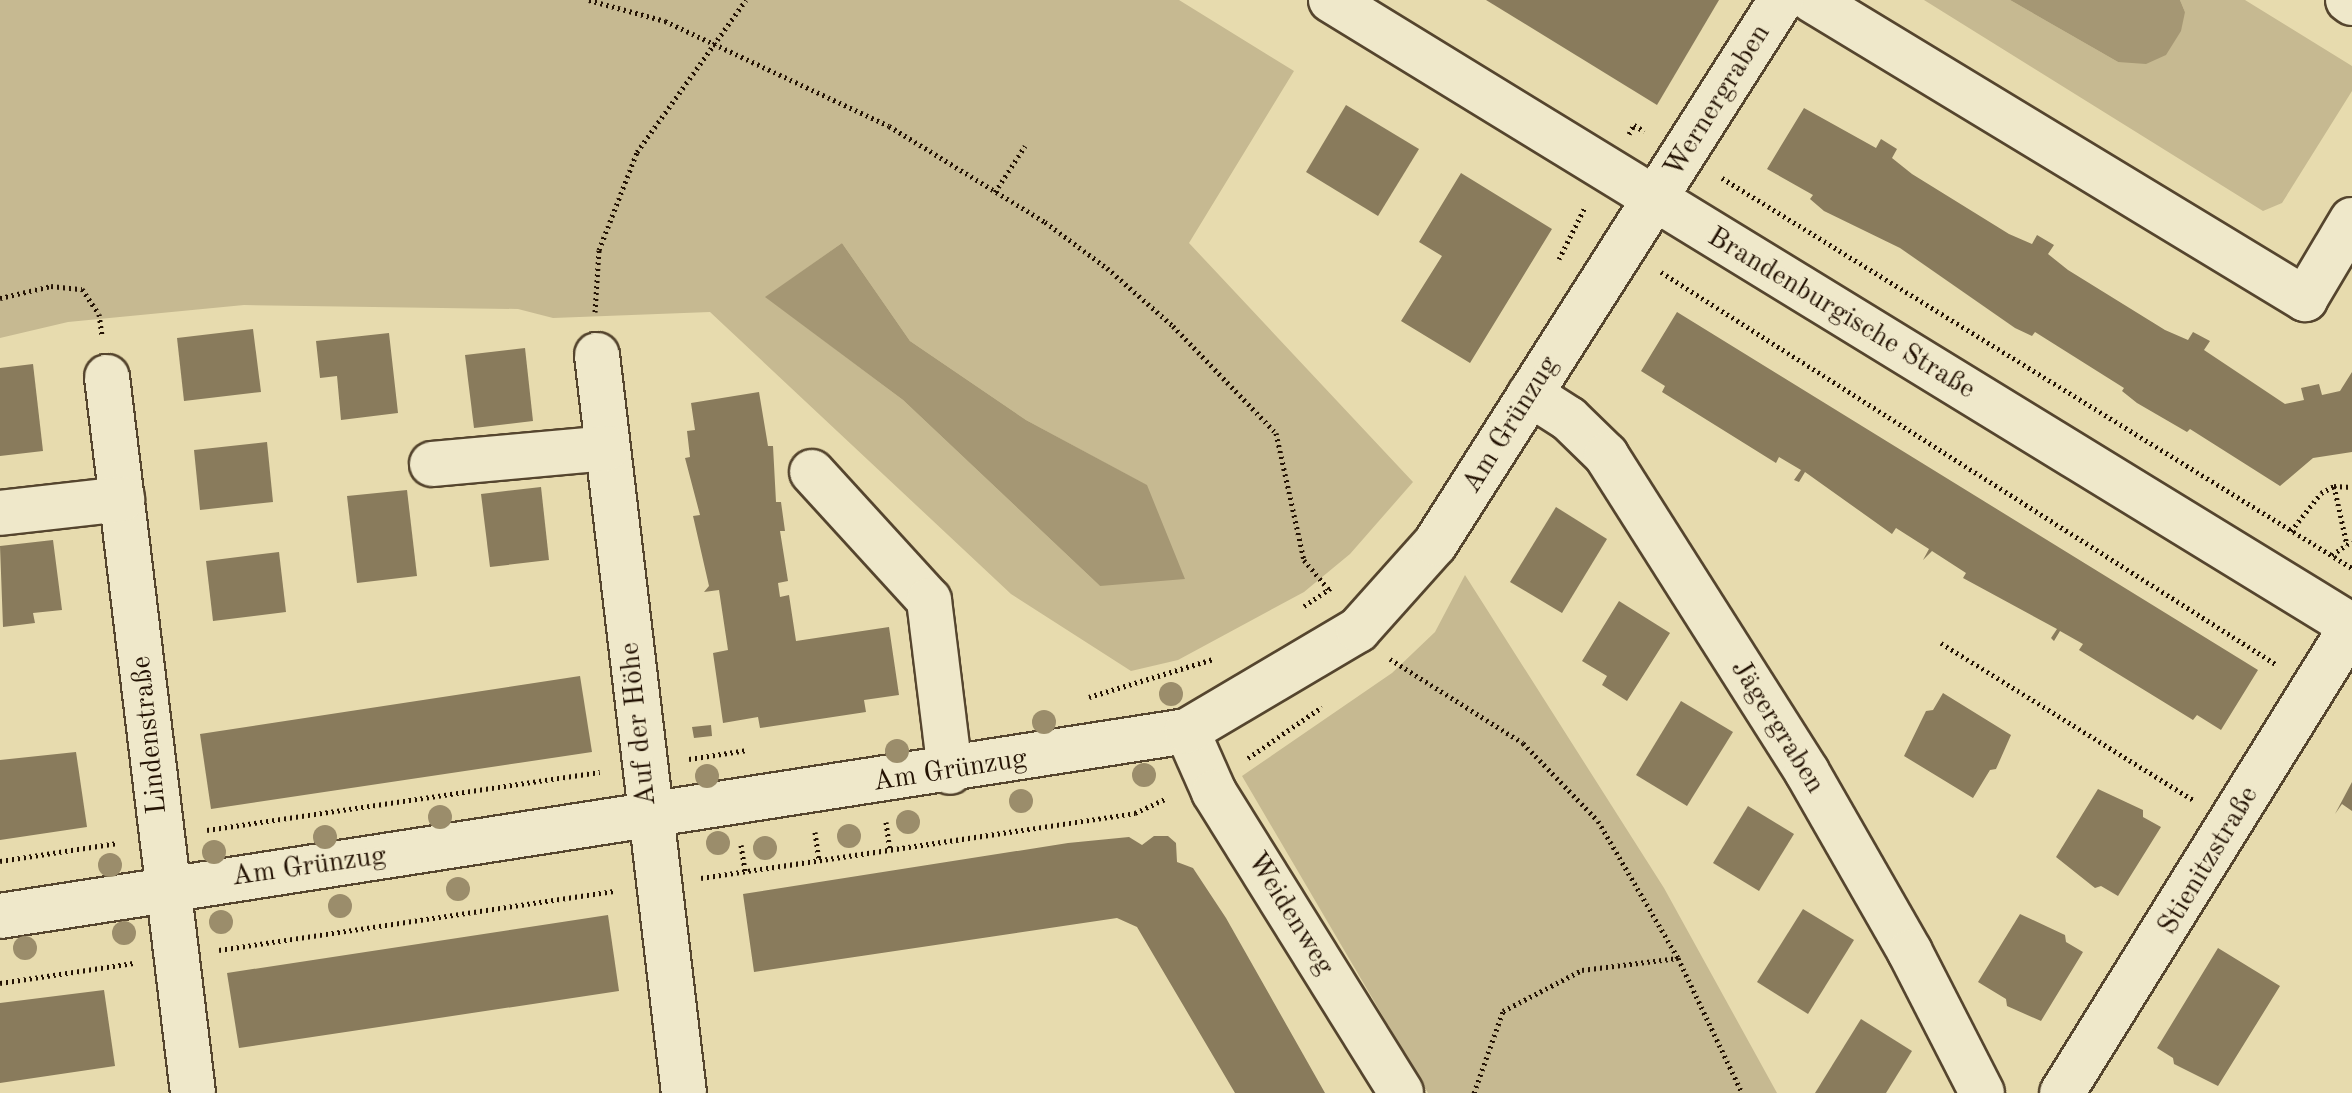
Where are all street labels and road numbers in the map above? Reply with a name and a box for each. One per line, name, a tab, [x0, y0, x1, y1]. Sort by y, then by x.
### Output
street label: Wernergraben	[1658, 18, 1778, 184]
street label: Brandenburgische Straße	[1701, 221, 1981, 407]
street label: Am Grünzug	[1456, 350, 1566, 500]
street label: Auf der Höhe	[614, 641, 664, 807]
street label: Lindenstraße	[125, 654, 175, 816]
street label: Jägergraben	[1723, 654, 1831, 800]
street label: Am Grünzug	[871, 742, 1029, 800]
street label: Stienitzstraße	[2152, 781, 2266, 941]
street label: Am Grünzug	[230, 840, 388, 894]
street label: Weidenweg	[1239, 846, 1341, 982]

